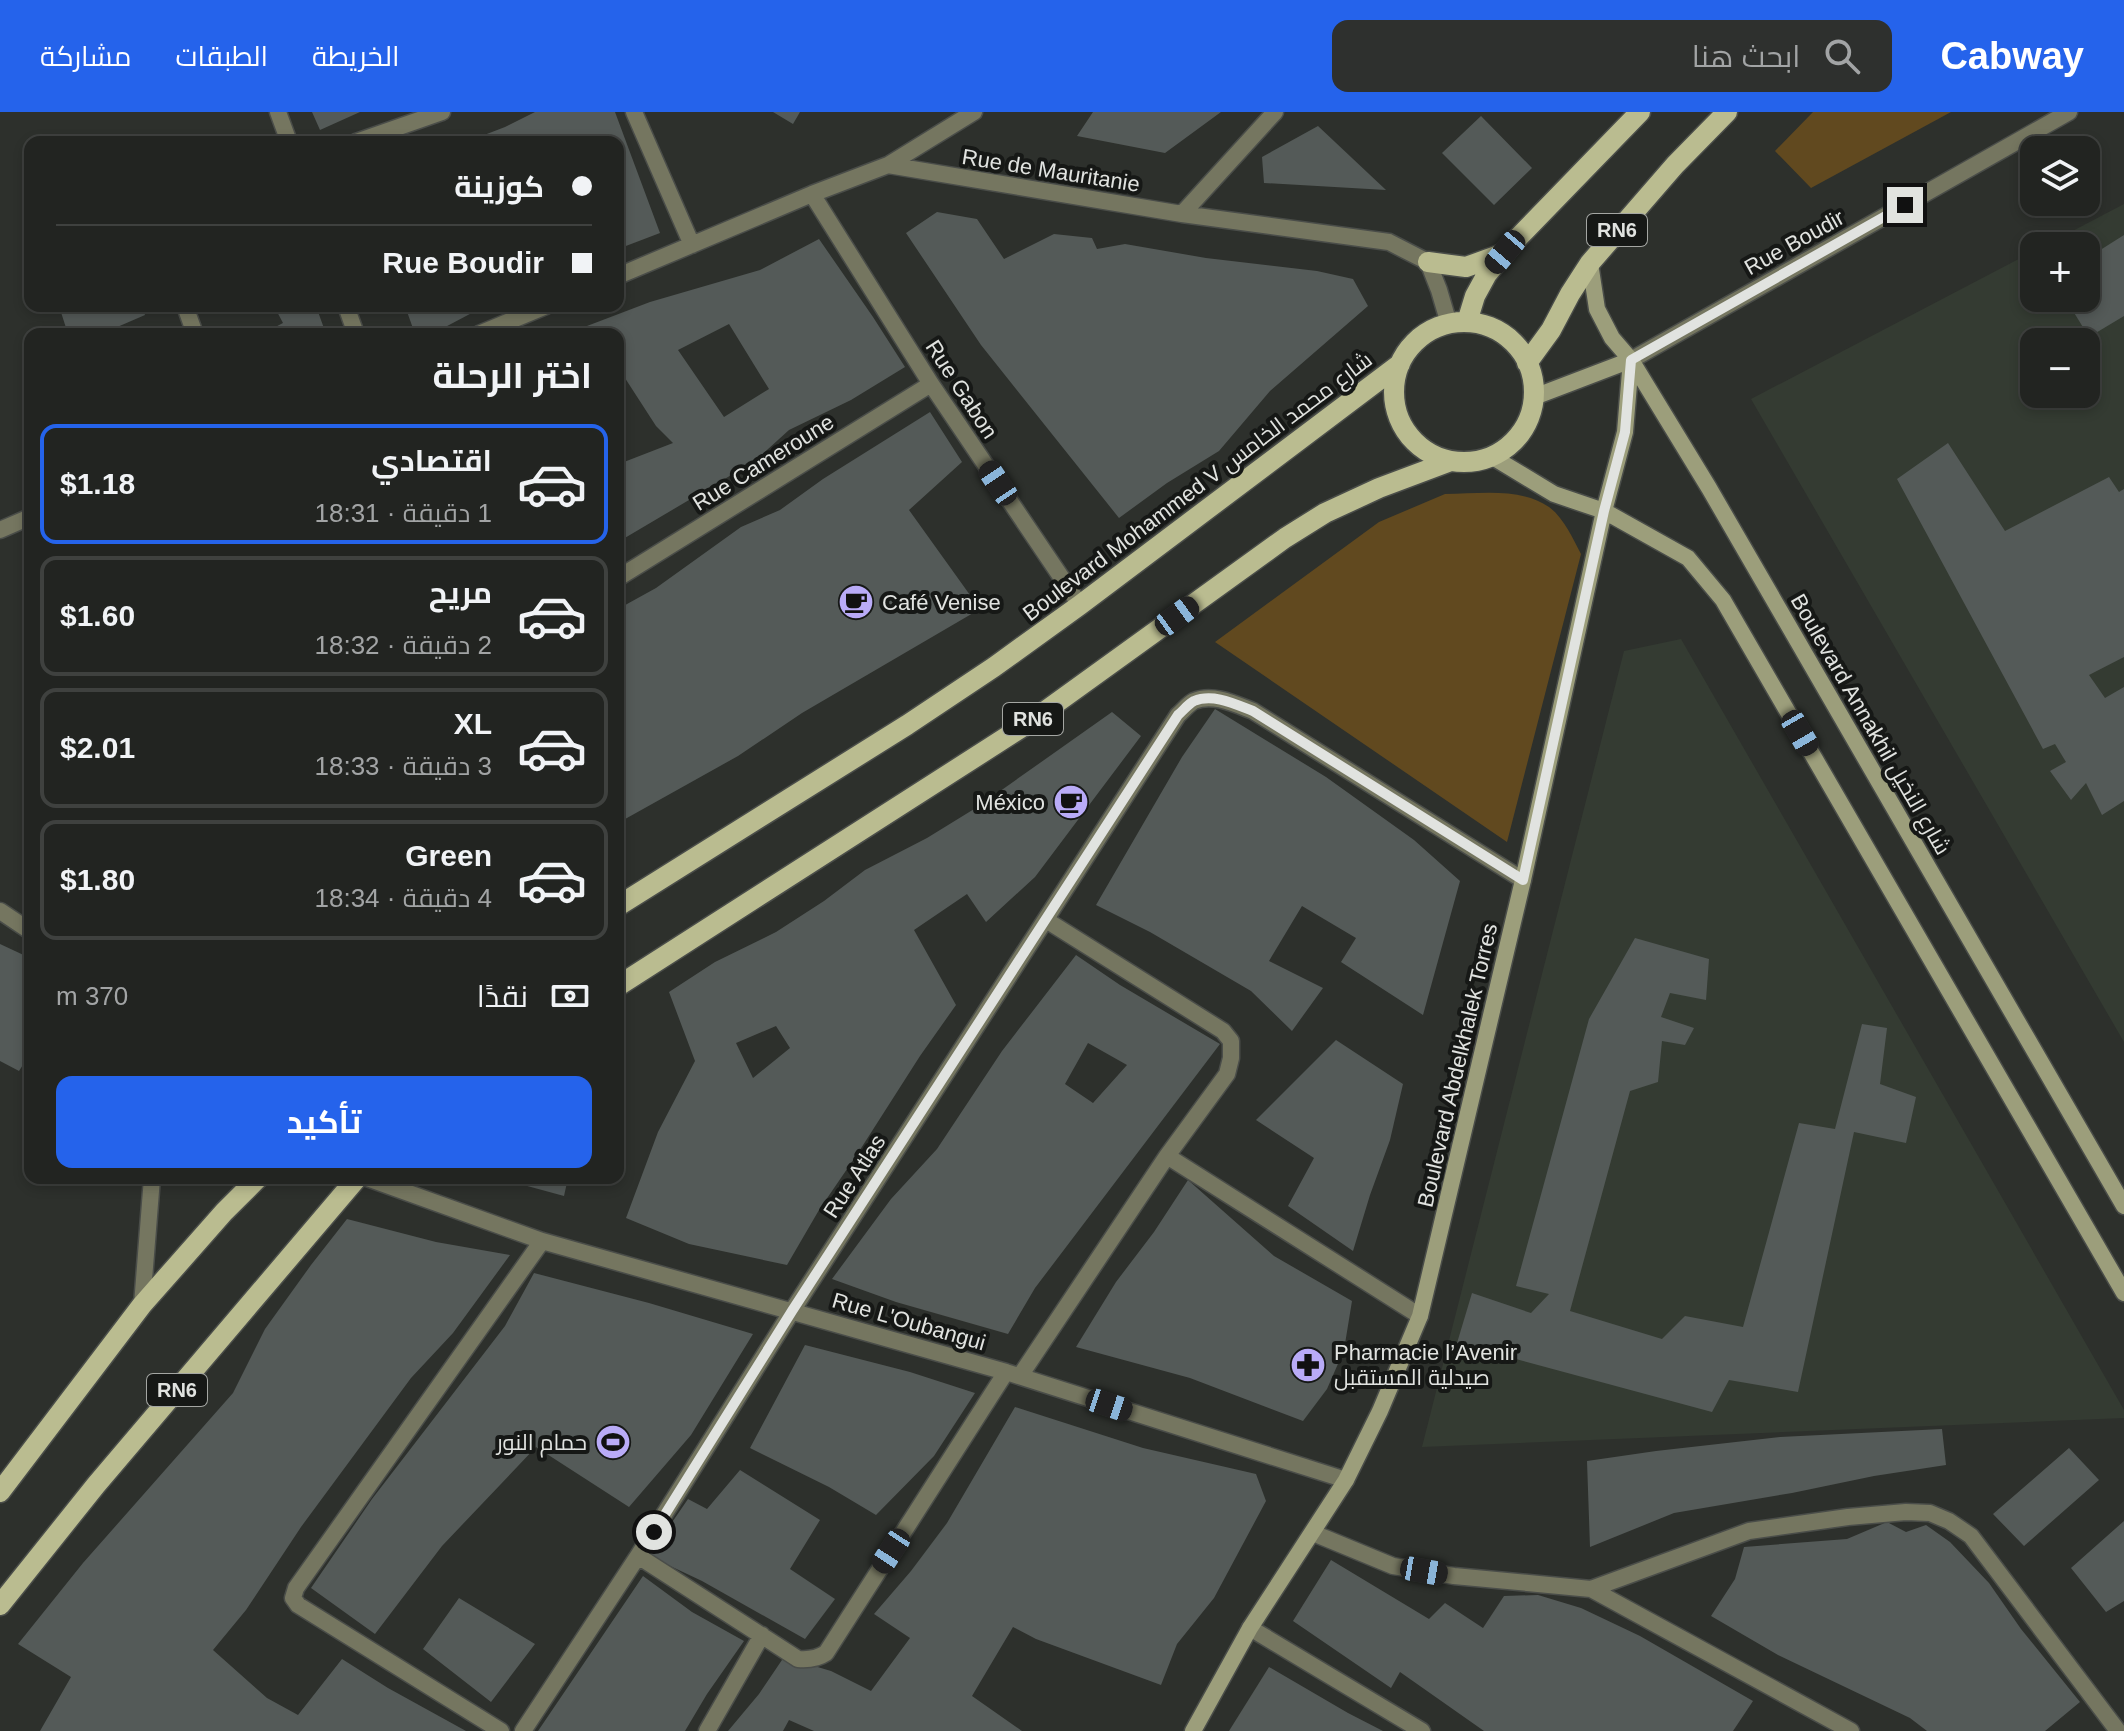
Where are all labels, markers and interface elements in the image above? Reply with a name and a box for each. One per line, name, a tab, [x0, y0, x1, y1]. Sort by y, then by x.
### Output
search box	[1332, 20, 1892, 92]
icon: search	[1820, 34, 1864, 78]
text: Cabway	[1940, 35, 2084, 77]
text: ابحث هنا	[1692, 40, 1800, 73]
text: مشاركة	[40, 41, 131, 72]
text: الطبقات	[175, 41, 268, 72]
text: الخريطة	[312, 41, 399, 72]
map controls	[2020, 136, 2100, 408]
button: layers	[2020, 136, 2100, 216]
street label: Rue de Mauritanie	[960, 144, 1142, 197]
text: كوزينة	[454, 170, 544, 203]
route end	[1887, 187, 1923, 223]
street label: Rue Boudir	[1740, 205, 1848, 280]
road number: RN6	[1587, 214, 1647, 246]
car	[1480, 226, 1530, 278]
button: +	[2020, 232, 2100, 312]
text: Rue Boudir	[382, 246, 544, 279]
button: −	[2020, 328, 2100, 408]
street label: Rue Gabon	[920, 335, 1003, 443]
street label: Boulevard Mohammed V شارع محمد الخامس	[1018, 347, 1378, 627]
text: اختر الرحلة	[432, 355, 592, 396]
street label: Rue Cameroune	[688, 409, 838, 516]
text: اقتصادي	[371, 444, 492, 477]
icon: car	[516, 448, 588, 520]
car	[975, 456, 1021, 510]
text: $1.18	[60, 467, 135, 500]
text: 1 دقيقة · 18:31	[314, 498, 492, 528]
text: مريح	[429, 576, 492, 609]
icon: car	[516, 580, 588, 652]
cafe icon: Café Venise	[837, 583, 875, 621]
place label: Café Venise	[882, 590, 1001, 615]
street label: Boulevard Annakhil شارع النخيل	[1784, 590, 1956, 860]
car	[1151, 592, 1203, 640]
text: $1.60	[60, 599, 135, 632]
text: 2 دقيقة · 18:32	[314, 630, 492, 660]
road number: RN6	[1003, 703, 1063, 735]
car	[1778, 706, 1822, 760]
text: XL	[454, 707, 492, 740]
icon: car	[516, 712, 588, 784]
text: $2.01	[60, 731, 135, 764]
text: 3 دقيقة · 18:33	[314, 751, 492, 781]
cafe icon: México	[1052, 783, 1090, 821]
place label: México	[975, 790, 1045, 815]
text: Green	[405, 839, 492, 872]
icon: car	[516, 844, 588, 916]
text: $1.80	[60, 863, 135, 896]
text: 4 دقيقة · 18:34	[314, 883, 492, 913]
street label: Boulevard Abdelkhalek Torres	[1413, 921, 1502, 1210]
icon: cash	[548, 974, 592, 1018]
text: نقدًا	[477, 980, 528, 1013]
text: 370 m	[56, 981, 128, 1011]
button: تأكيد	[56, 1076, 592, 1168]
street label: Rue Atlas	[818, 1130, 891, 1223]
street label: Rue L'Oubangui	[829, 1288, 988, 1355]
place label: Pharmacie l’Avenir صيدلية المستقبل	[1334, 1340, 1517, 1391]
pharmacy icon: Pharmacie l’Avenir صيدلية المستقبل	[1289, 1346, 1327, 1384]
road number: RN6	[147, 1374, 207, 1406]
car	[1082, 1386, 1136, 1424]
sports icon: حمام النور	[594, 1423, 632, 1461]
place label: حمام النور	[495, 1430, 587, 1458]
route start	[636, 1514, 672, 1550]
car	[868, 1524, 914, 1578]
car	[1398, 1555, 1450, 1587]

